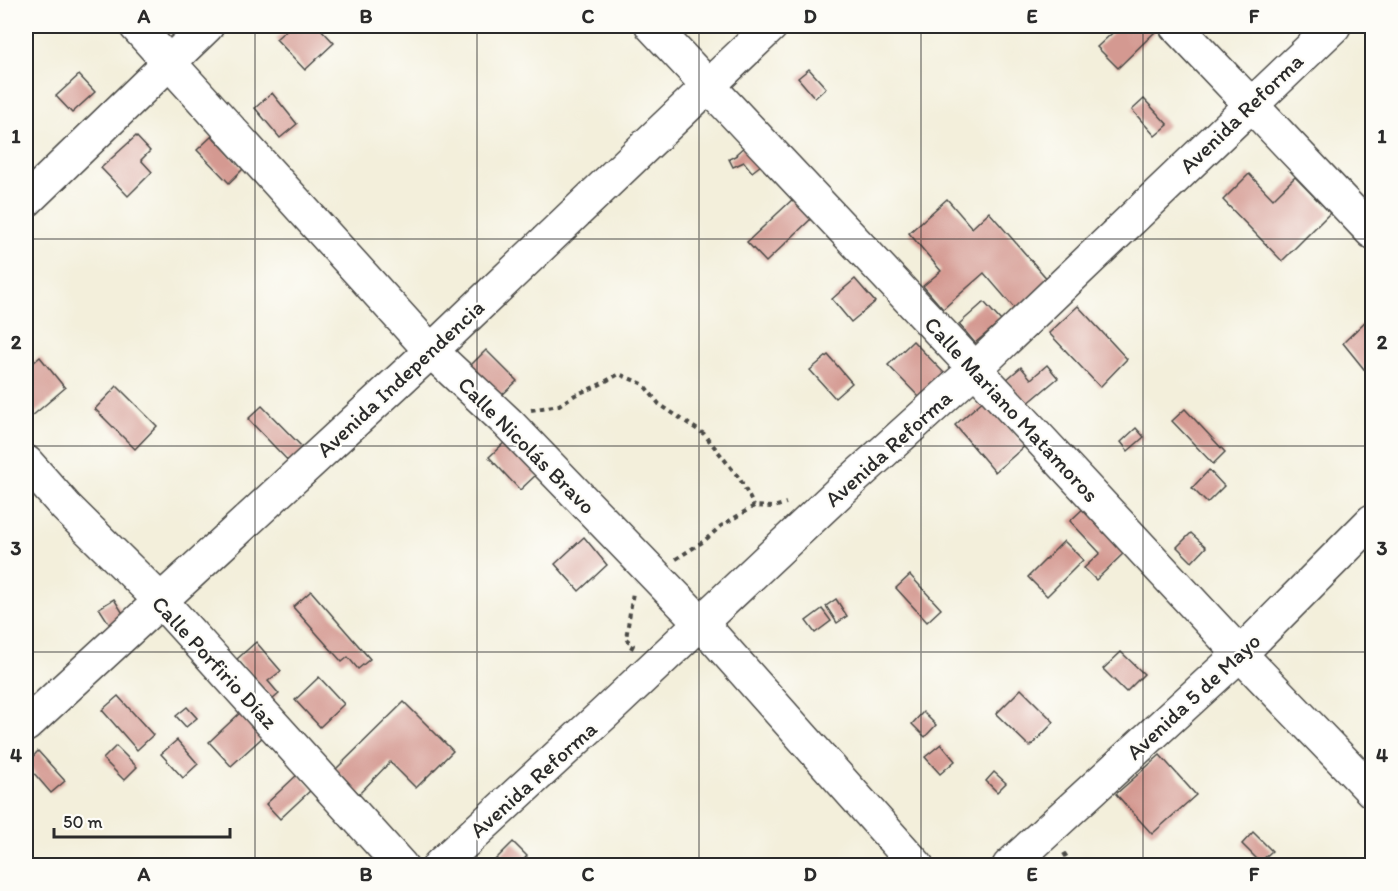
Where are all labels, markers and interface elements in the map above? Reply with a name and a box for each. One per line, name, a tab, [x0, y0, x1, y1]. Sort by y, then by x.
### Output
text: A	[137, 4, 151, 28]
text: B	[360, 4, 373, 28]
text: C	[582, 4, 595, 28]
text: D	[803, 4, 817, 28]
text: E	[1026, 4, 1038, 28]
text: F	[1249, 4, 1260, 28]
street label: Avenida Reforma	[1174, 47, 1309, 179]
text: 1	[11, 124, 21, 148]
text: 1	[1377, 124, 1387, 148]
street label: Avenida Independencia	[311, 294, 490, 463]
street label: Calle Mariano Matamoros	[919, 311, 1105, 508]
text: 2	[11, 330, 22, 354]
text: 2	[1377, 330, 1388, 354]
street label: Calle Nicolás Bravo	[452, 371, 601, 520]
street label: Avenida Reforma	[819, 384, 958, 512]
text: 3	[11, 536, 22, 560]
text: 3	[1377, 536, 1388, 560]
street label: Calle Porfirio Díaz	[146, 590, 283, 735]
street label: Avenida 5 de Mayo	[1121, 627, 1266, 765]
street label: Avenida Reforma	[464, 715, 603, 843]
text: 4	[10, 743, 22, 767]
text: 4	[1376, 743, 1388, 767]
scale bar	[54, 801, 230, 839]
text: 50 m	[63, 811, 103, 833]
text: A	[137, 862, 151, 886]
text: B	[360, 862, 373, 886]
text: C	[582, 862, 595, 886]
text: D	[803, 862, 817, 886]
text: E	[1026, 862, 1038, 886]
text: F	[1249, 862, 1260, 886]

